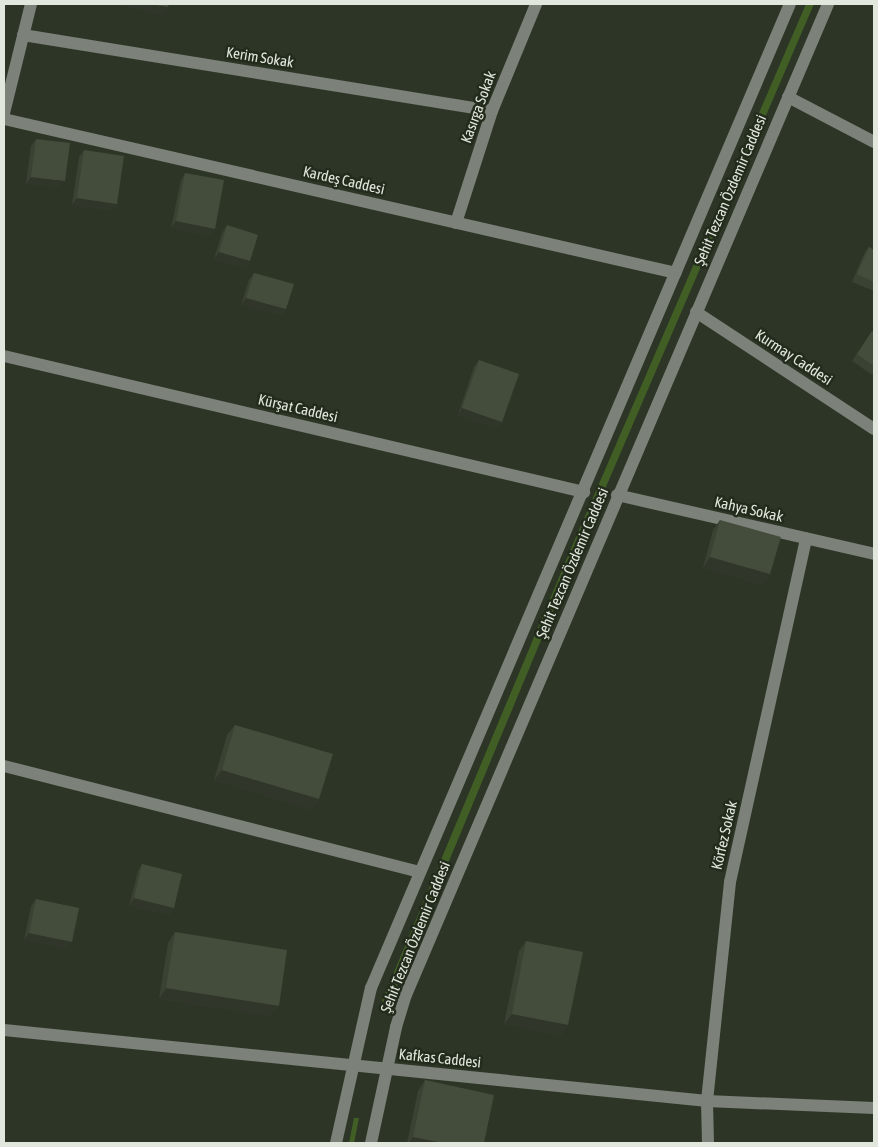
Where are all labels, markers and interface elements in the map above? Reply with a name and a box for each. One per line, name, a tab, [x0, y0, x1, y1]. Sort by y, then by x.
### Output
street label: Kerim Sokak	[225, 43, 295, 71]
street label: Kasırga Sokak	[457, 68, 499, 146]
street label: Şehit Tezcan Özdemir Caddesi	[690, 112, 770, 268]
street label: Kardeş Caddesi	[301, 162, 387, 198]
street label: Kurmay Caddesi	[752, 325, 836, 389]
street label: Kürşat Caddesi	[257, 390, 339, 426]
street label: Şehit Tezcan Özdemir Caddesi	[532, 485, 612, 641]
street label: Kahya Sokak	[713, 492, 785, 526]
street label: Körfez Sokak	[707, 799, 741, 871]
street label: Şehit Tezcan Özdemir Caddesi	[376, 859, 454, 1015]
street label: Kafkas Caddesi	[398, 1045, 482, 1071]

